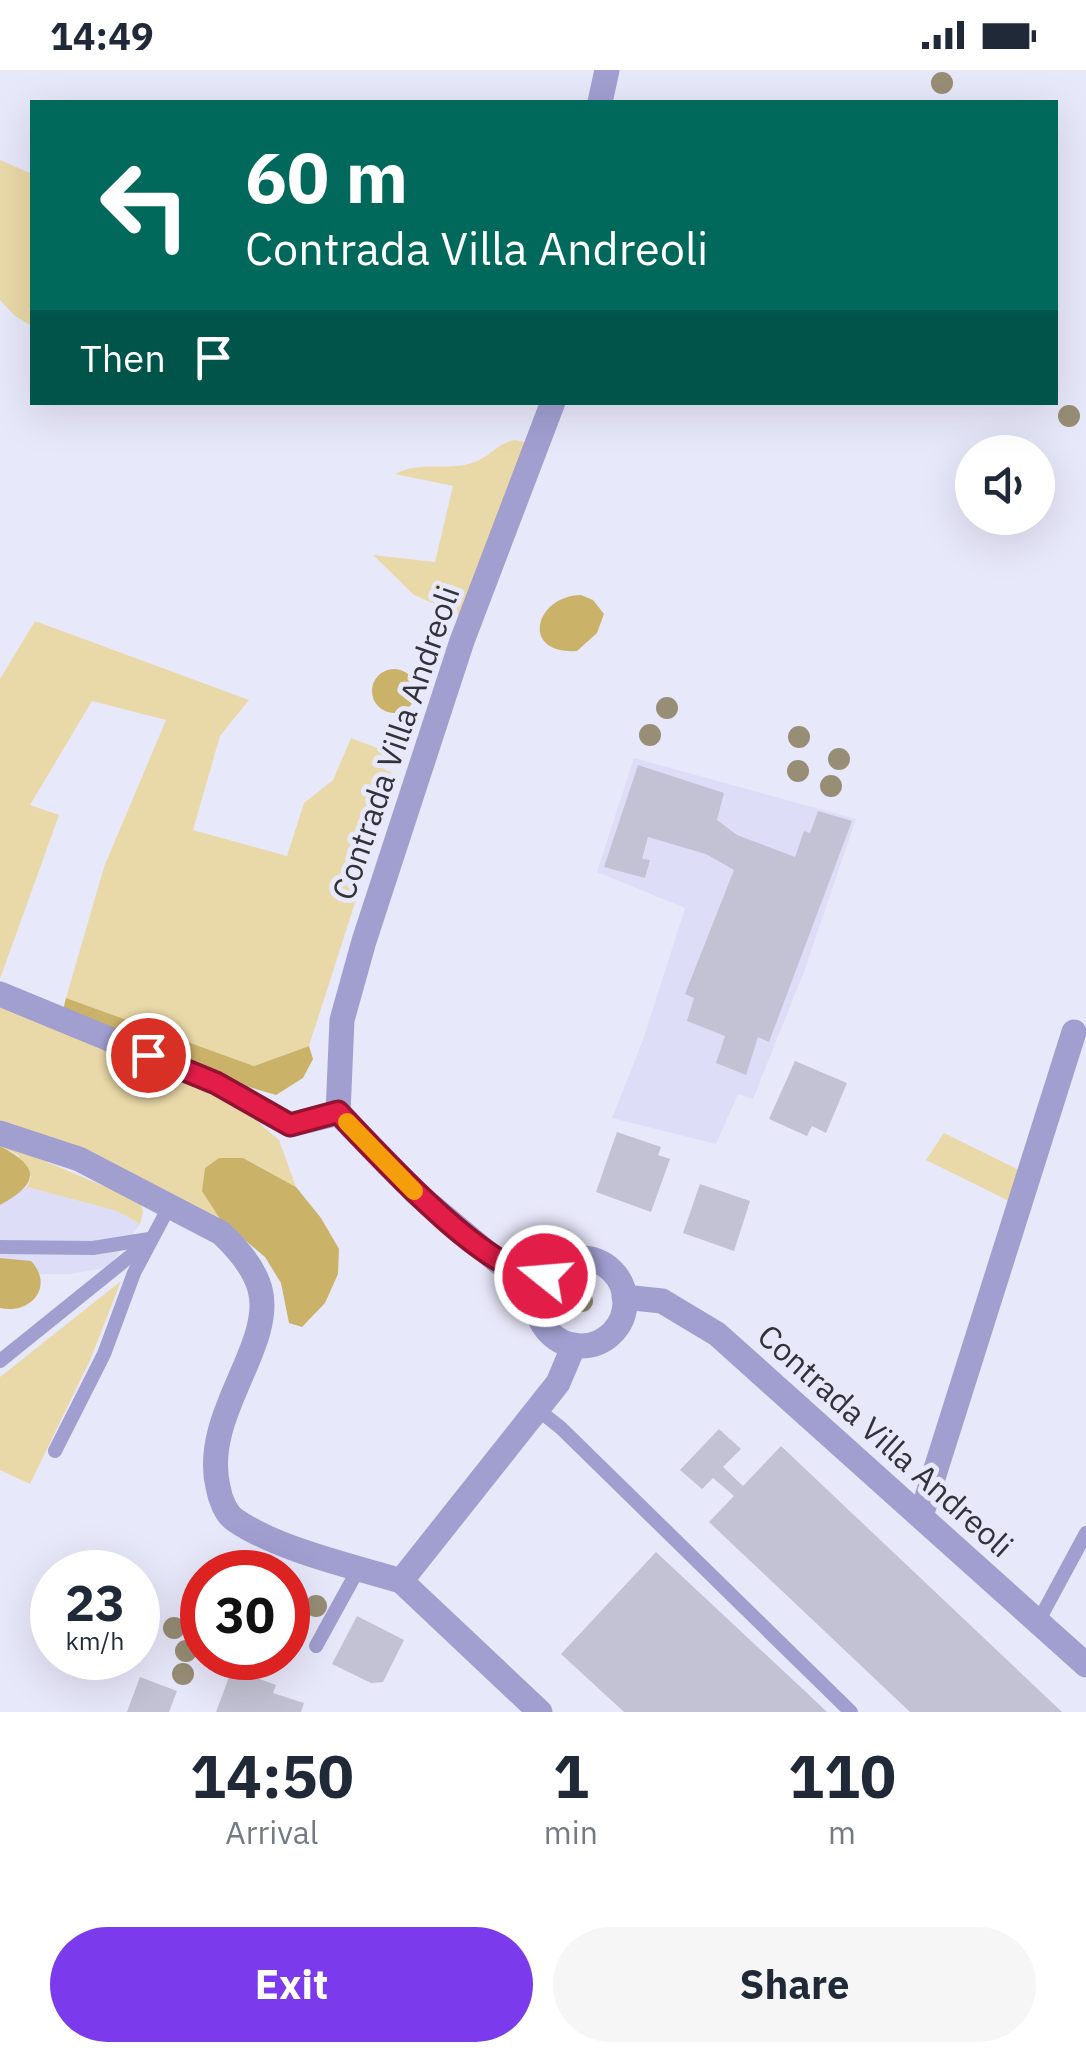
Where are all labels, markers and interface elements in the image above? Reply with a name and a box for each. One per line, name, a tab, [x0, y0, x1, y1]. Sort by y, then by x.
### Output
text: 14:49	[50, 11, 154, 60]
text: 60 m	[245, 131, 408, 222]
icon: left	[80, 140, 210, 270]
text: Contrada Villa Andreoli	[245, 219, 708, 277]
icon: arrive	[186, 330, 241, 385]
text: Then	[80, 333, 166, 382]
map controls	[955, 435, 1055, 535]
button: sound	[955, 435, 1055, 535]
street label: Contrada Villa Andreoli	[322, 580, 469, 905]
pin	[106, 1013, 191, 1098]
icon: arrive	[121, 1028, 176, 1083]
position arrow	[493, 1224, 597, 1328]
street label: Contrada Villa Andreoli	[749, 1314, 1022, 1566]
speed limit sign: 30	[180, 1550, 310, 1680]
text: 23	[65, 1570, 125, 1635]
text: km/h	[66, 1624, 124, 1657]
text: 14:50	[190, 1736, 354, 1815]
text: 1	[553, 1736, 589, 1815]
text: 110	[788, 1736, 896, 1815]
text: Arrival	[225, 1811, 319, 1853]
text: min	[544, 1811, 598, 1853]
text: m	[828, 1811, 856, 1853]
button: Exit	[50, 1927, 533, 2042]
button: Share	[553, 1927, 1036, 2042]

